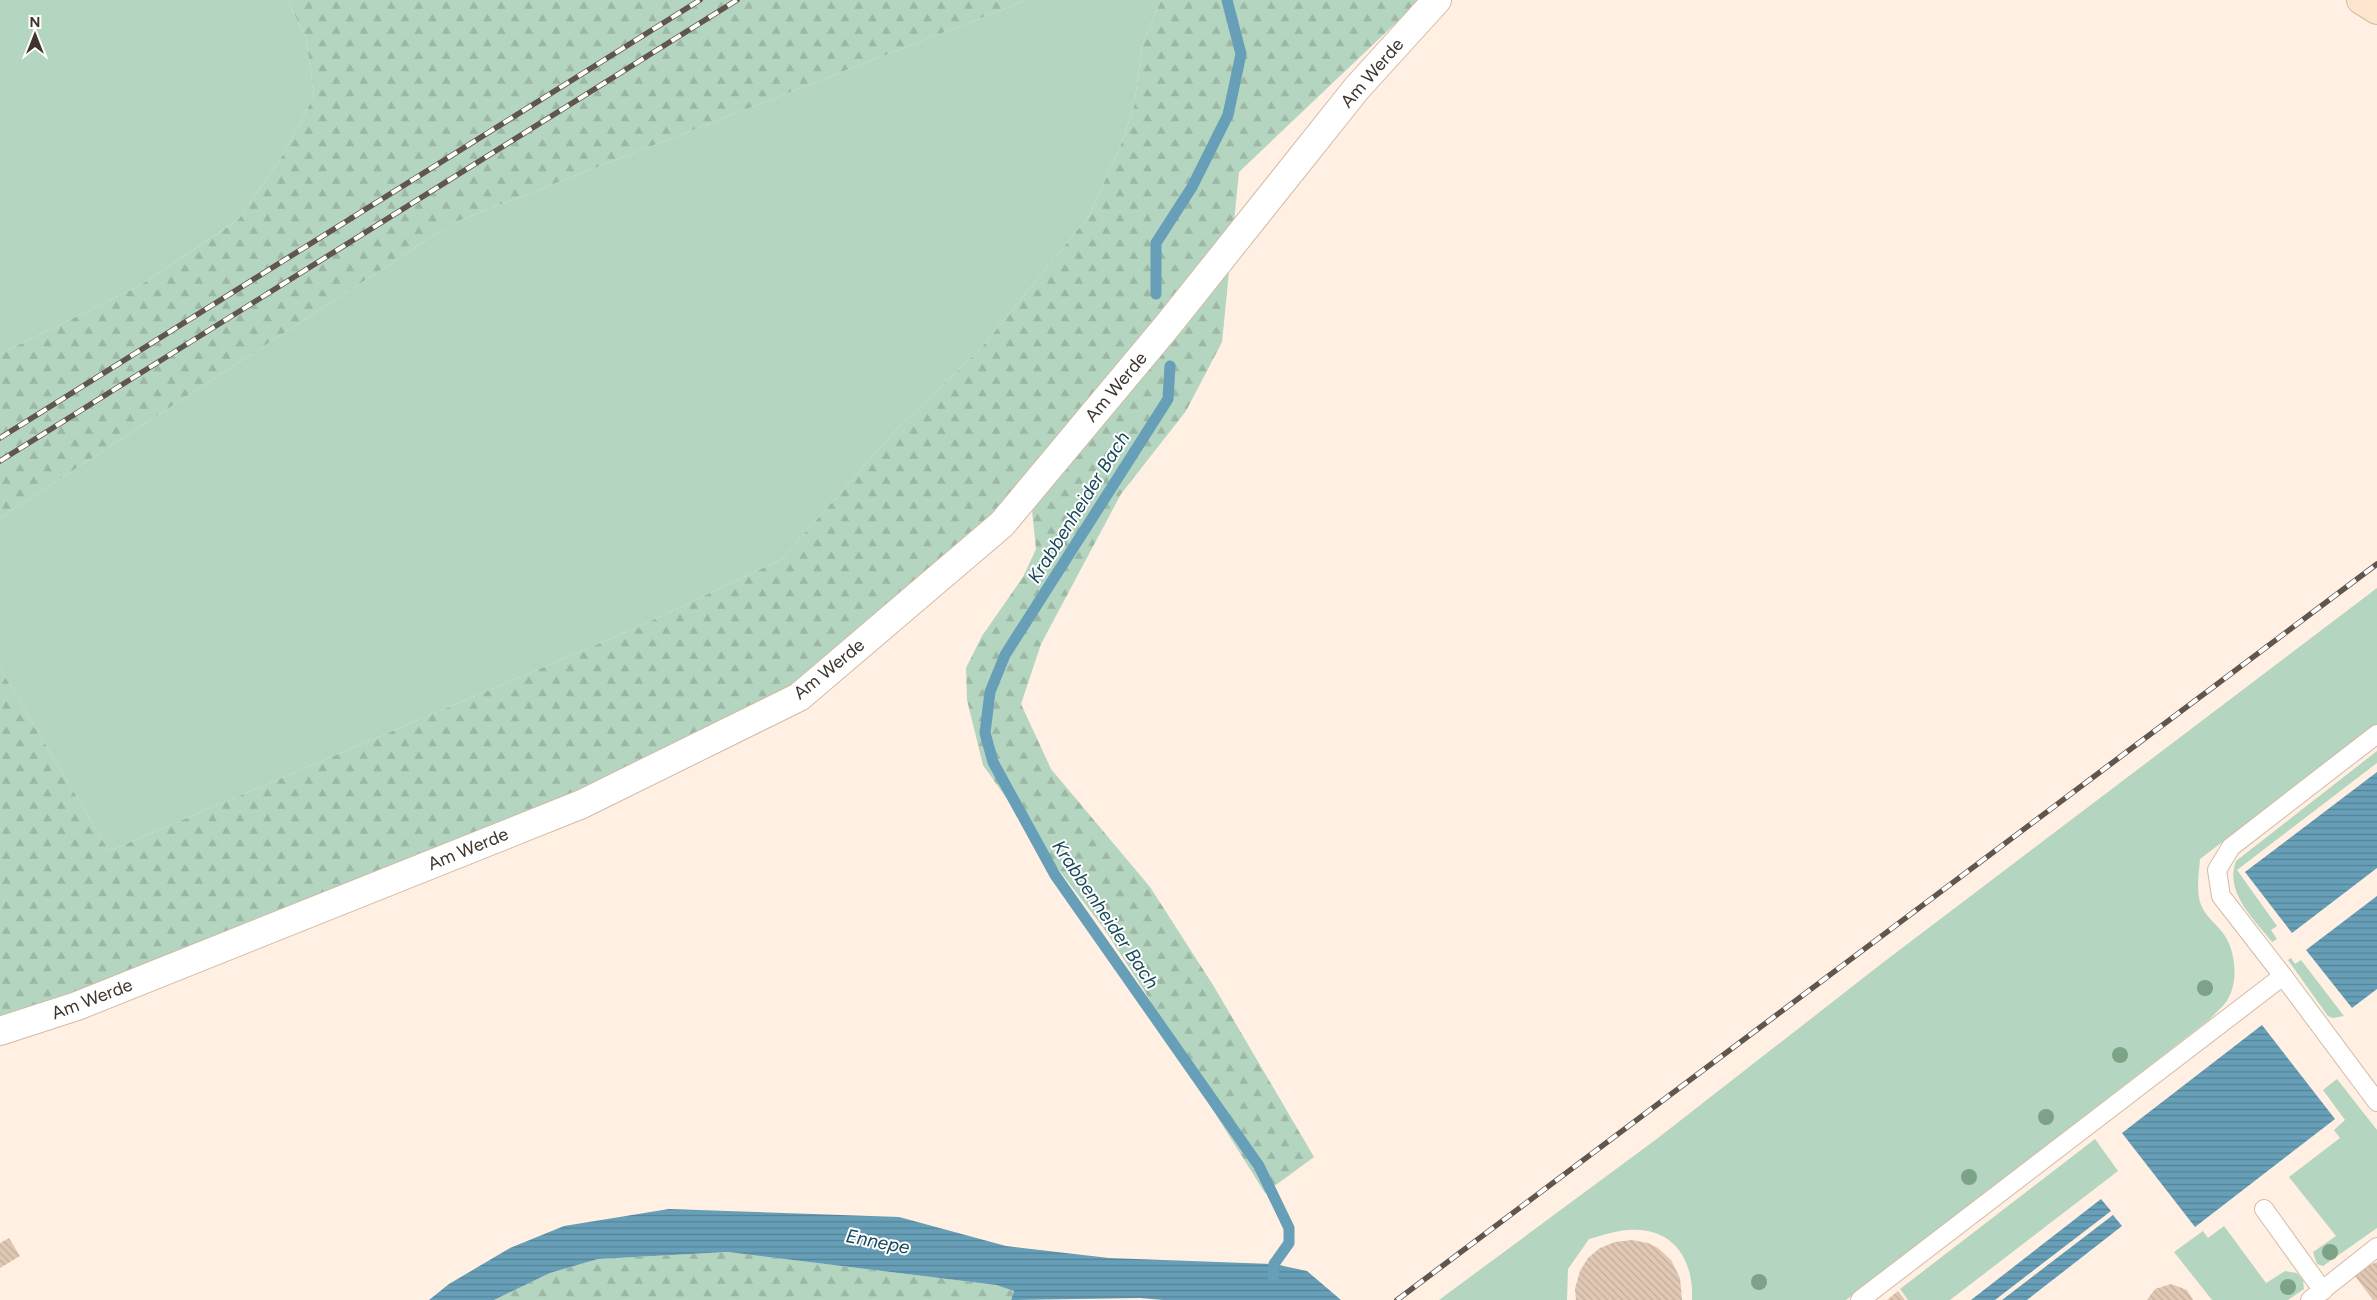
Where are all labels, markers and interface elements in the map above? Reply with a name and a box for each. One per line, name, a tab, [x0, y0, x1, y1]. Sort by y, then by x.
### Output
north arrow	[10, 10, 60, 60]
text: N	[30, 14, 40, 31]
street label: Am Werde	[1336, 34, 1408, 112]
street label: Am Werde	[1080, 347, 1152, 427]
water label: Krabbenheider Bach	[1022, 427, 1135, 587]
street label: Am Werde	[789, 634, 869, 704]
street label: Am Werde	[425, 823, 512, 875]
water label: Krabbenheider Bach	[1047, 836, 1164, 993]
street label: Am Werde	[48, 973, 136, 1024]
water label: Ennepe	[844, 1224, 912, 1259]

